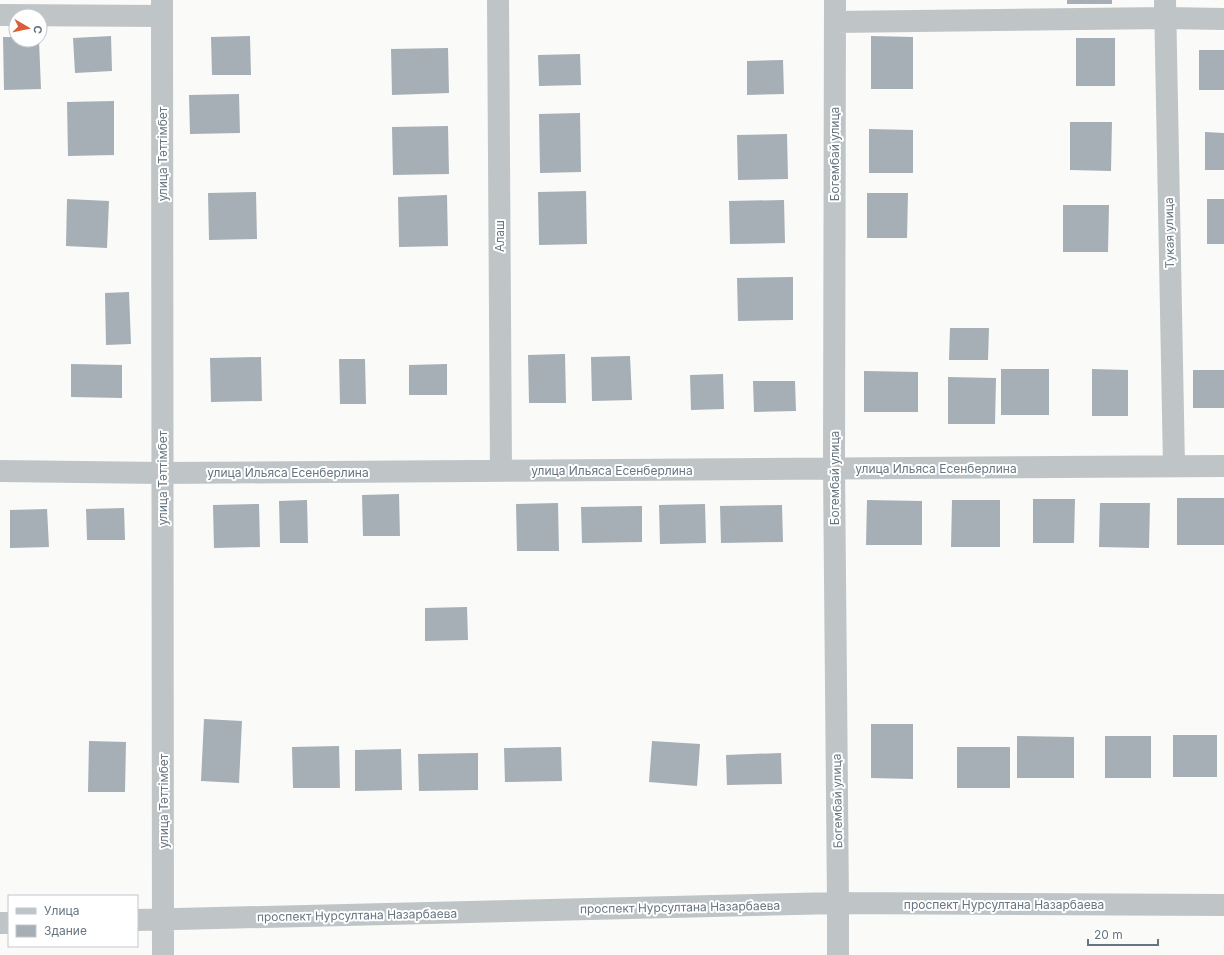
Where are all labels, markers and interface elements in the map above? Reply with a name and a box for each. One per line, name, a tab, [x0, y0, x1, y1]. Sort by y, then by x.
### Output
north arrow	[8, 8, 48, 48]
text: С	[30, 24, 45, 35]
street label: улица Тәттімбет	[155, 106, 170, 201]
street label: Богембай улица	[827, 107, 842, 201]
street label: Тукая улица	[1161, 197, 1177, 269]
street label: Алаш	[492, 220, 507, 252]
street label: улица Тәттімбет	[155, 430, 170, 525]
street label: Богембай улица	[827, 431, 842, 525]
street label: улица Ильяса Есенберлина	[855, 461, 1017, 476]
street label: улица Ильяса Есенберлина	[531, 463, 693, 478]
street label: улица Ильяса Есенберлина	[207, 465, 369, 480]
street label: улица Тәттімбет	[156, 753, 171, 848]
street label: Богембай улица	[829, 754, 845, 848]
legend	[8, 895, 138, 947]
street label: проспект Нурсултана Назарбаева	[904, 897, 1104, 912]
street label: проспект Нурсултана Назарбаева	[580, 898, 780, 916]
text: Улица	[44, 903, 79, 918]
street label: проспект Нурсултана Назарбаева	[257, 906, 457, 924]
scale bar	[1088, 921, 1158, 947]
text: Здание	[44, 923, 87, 938]
text: 20 m	[1094, 927, 1123, 942]

